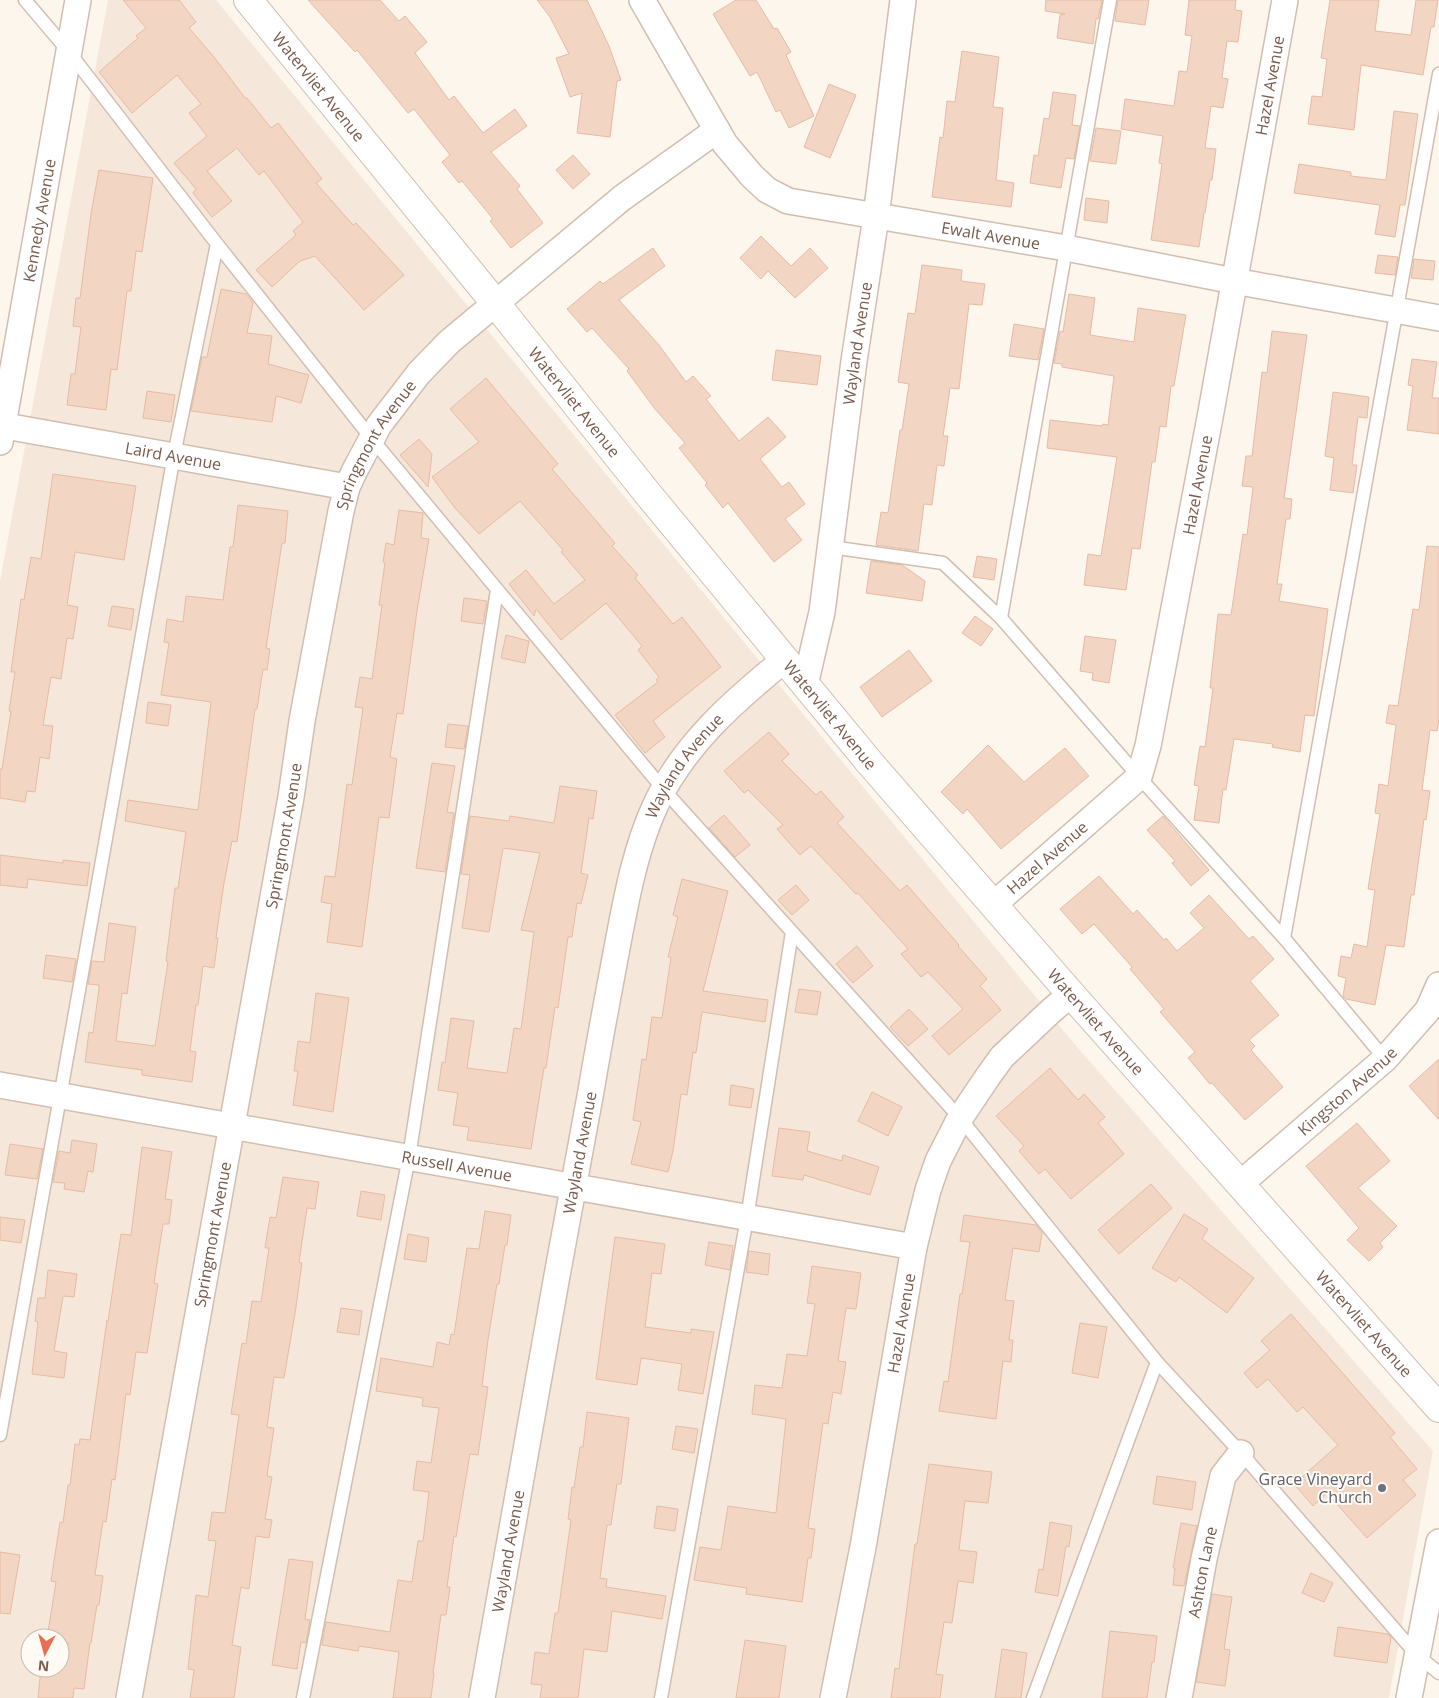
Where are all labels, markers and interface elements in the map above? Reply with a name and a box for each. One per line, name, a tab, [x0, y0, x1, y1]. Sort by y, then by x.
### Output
street label: Watervliet Avenue	[267, 27, 370, 146]
street label: Hazel Avenue	[1250, 34, 1289, 137]
street label: Kennedy Avenue	[17, 157, 61, 284]
street label: Ewalt Avenue	[940, 216, 1042, 254]
street label: Wayland Avenue	[838, 280, 877, 406]
street label: Watervliet Avenue	[524, 342, 625, 462]
street label: Springmont Avenue	[331, 375, 421, 512]
street label: Hazel Avenue	[1177, 433, 1217, 537]
street label: Laird Avenue	[123, 437, 223, 475]
street label: Watervliet Avenue	[779, 656, 882, 774]
street label: Wayland Avenue	[640, 708, 728, 822]
street label: Springmont Avenue	[260, 761, 307, 910]
street label: Hazel Avenue	[1002, 816, 1092, 899]
street label: Watervliet Avenue	[1043, 964, 1149, 1080]
street label: Kingston Avenue	[1293, 1042, 1402, 1140]
street label: Wayland Avenue	[557, 1090, 602, 1216]
street label: Russell Avenue	[400, 1145, 514, 1187]
street label: Springmont Avenue	[188, 1160, 236, 1309]
street label: Watervliet Avenue	[1311, 1266, 1417, 1382]
street label: Hazel Avenue	[882, 1271, 920, 1375]
place label: Grace Vineyard Church	[1259, 1468, 1372, 1508]
marker: Grace Vineyard Church	[1376, 1482, 1388, 1494]
street label: Wayland Avenue	[486, 1488, 530, 1614]
street label: Ashton Lane	[1183, 1524, 1222, 1620]
north arrow	[20, 1628, 70, 1678]
text: N	[37, 1656, 50, 1676]

